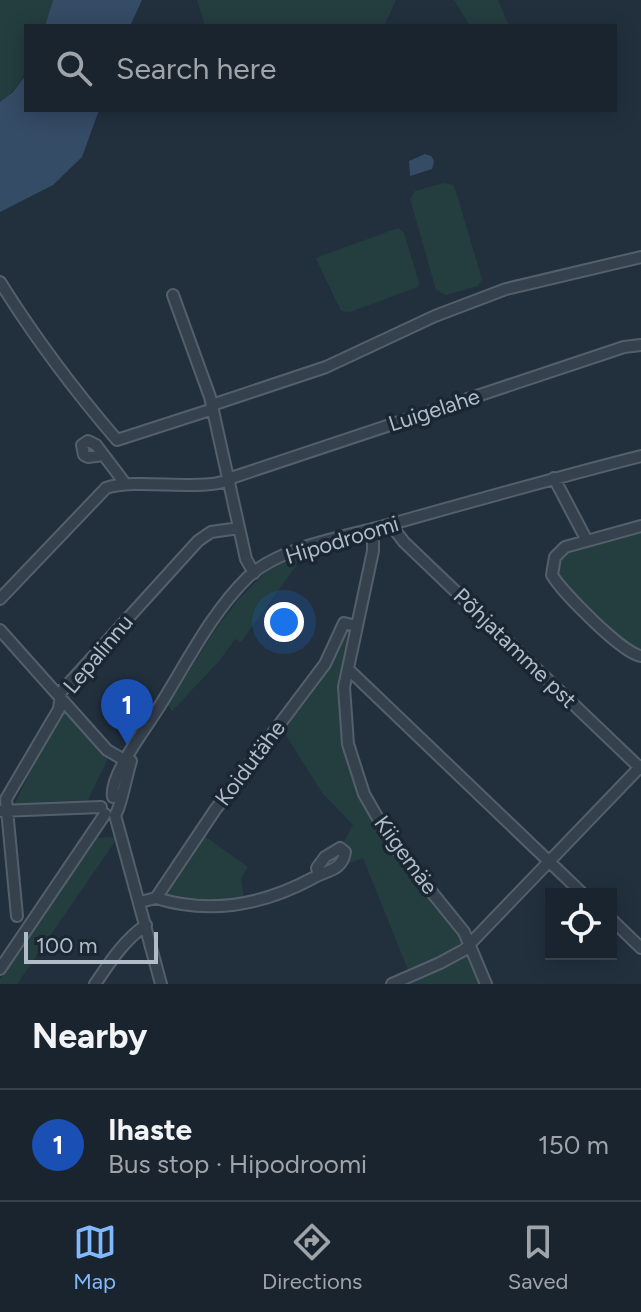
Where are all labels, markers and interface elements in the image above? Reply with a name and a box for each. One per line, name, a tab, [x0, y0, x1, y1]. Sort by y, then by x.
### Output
search box	[24, 24, 617, 112]
icon: search	[52, 46, 96, 90]
text: Search here	[116, 50, 276, 87]
street label: Luigelahe	[385, 383, 483, 437]
street label: Hipodroomi	[282, 510, 402, 570]
street label: Põhjatamme pst	[448, 582, 582, 714]
your location	[264, 602, 304, 642]
street label: Lepalinnu	[57, 609, 139, 699]
pin: 1	[101, 679, 153, 745]
street label: Koidutähe	[209, 715, 291, 811]
street label: Kiigemäe	[368, 810, 444, 900]
map controls	[545, 888, 617, 960]
button: locate	[545, 888, 617, 960]
scale bar	[24, 928, 158, 964]
text: 100 m	[36, 932, 97, 959]
text: Nearby	[32, 1016, 147, 1057]
text: Ihaste	[108, 1111, 192, 1148]
text: 1	[53, 1129, 63, 1161]
text: 150 m	[538, 1129, 609, 1161]
text: Bus stop · Hipodroomi	[108, 1148, 367, 1180]
tab: Map	[73, 1220, 117, 1295]
tab: Directions	[262, 1220, 362, 1295]
tab: Saved	[508, 1220, 568, 1295]

